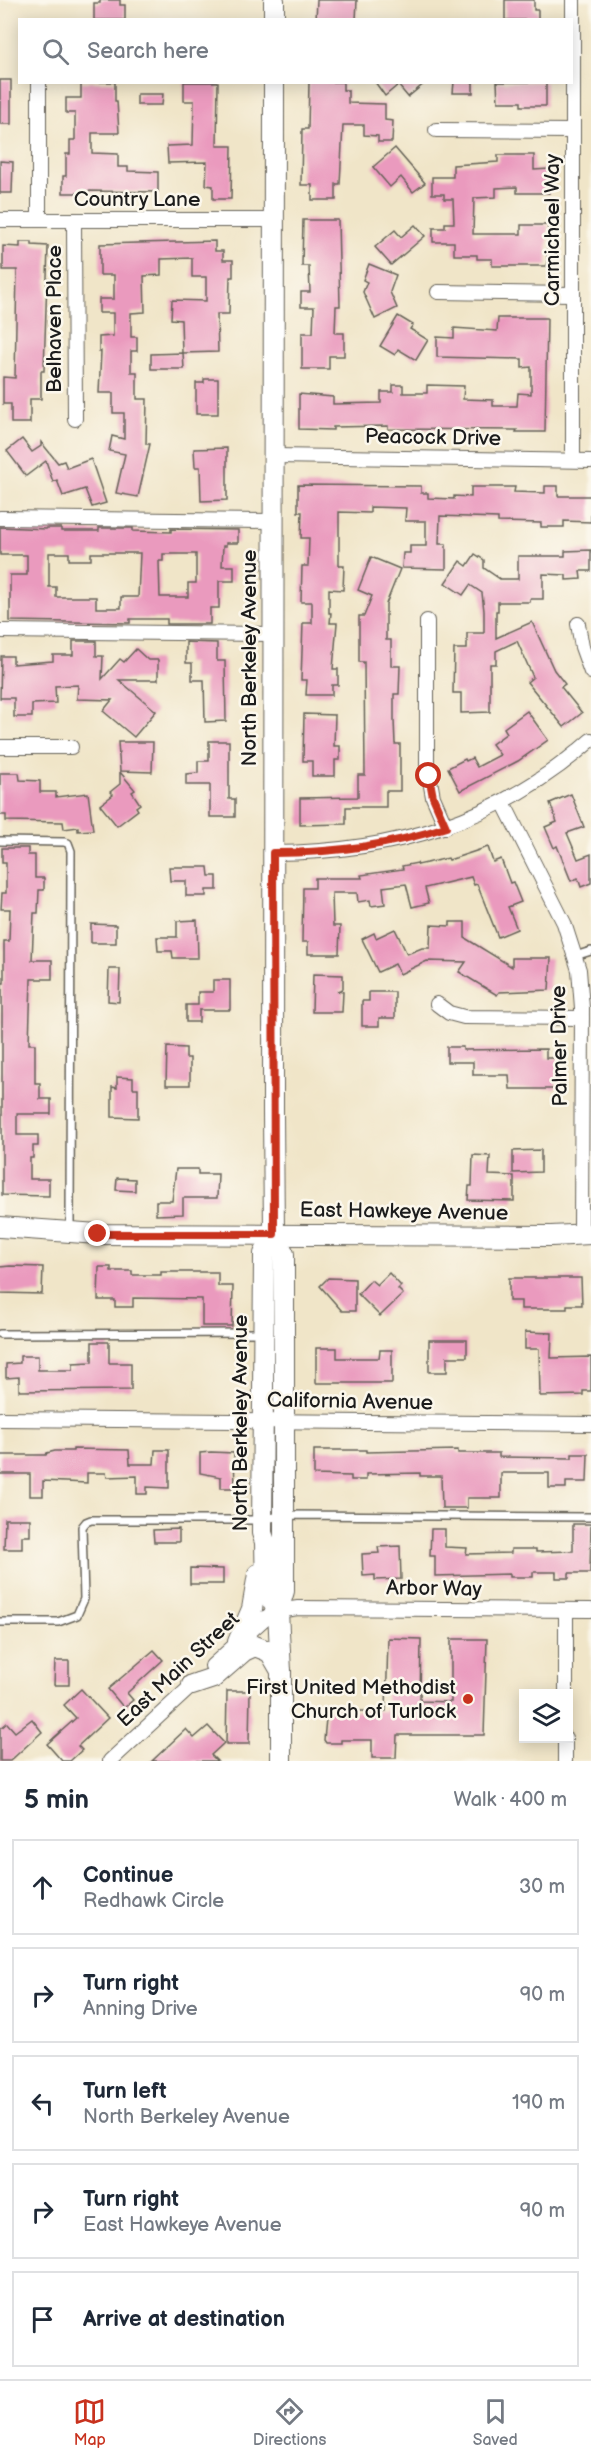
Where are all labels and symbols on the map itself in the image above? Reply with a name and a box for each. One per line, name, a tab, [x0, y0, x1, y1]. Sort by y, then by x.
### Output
street label: Carmichael Way	[540, 153, 565, 306]
street label: Country Lane	[74, 187, 200, 212]
street label: Belhaven Place	[42, 245, 67, 393]
street label: Peacock Drive	[365, 424, 501, 451]
street label: North Berkeley Avenue	[237, 549, 262, 767]
route start	[415, 762, 441, 788]
street label: Palmer Drive	[546, 985, 573, 1107]
street label: East Hawkeye Avenue	[300, 1197, 508, 1226]
route end	[84, 1220, 110, 1246]
street label: North Berkeley Avenue	[228, 1314, 253, 1532]
street label: California Avenue	[267, 1388, 433, 1415]
street label: Arbor Way	[386, 1575, 483, 1602]
street label: East Main Street	[112, 1606, 245, 1732]
place label: First United Methodist Church of Turlock	[246, 1675, 457, 1724]
marker: First United Methodist Church of Turlock	[461, 1692, 475, 1706]

